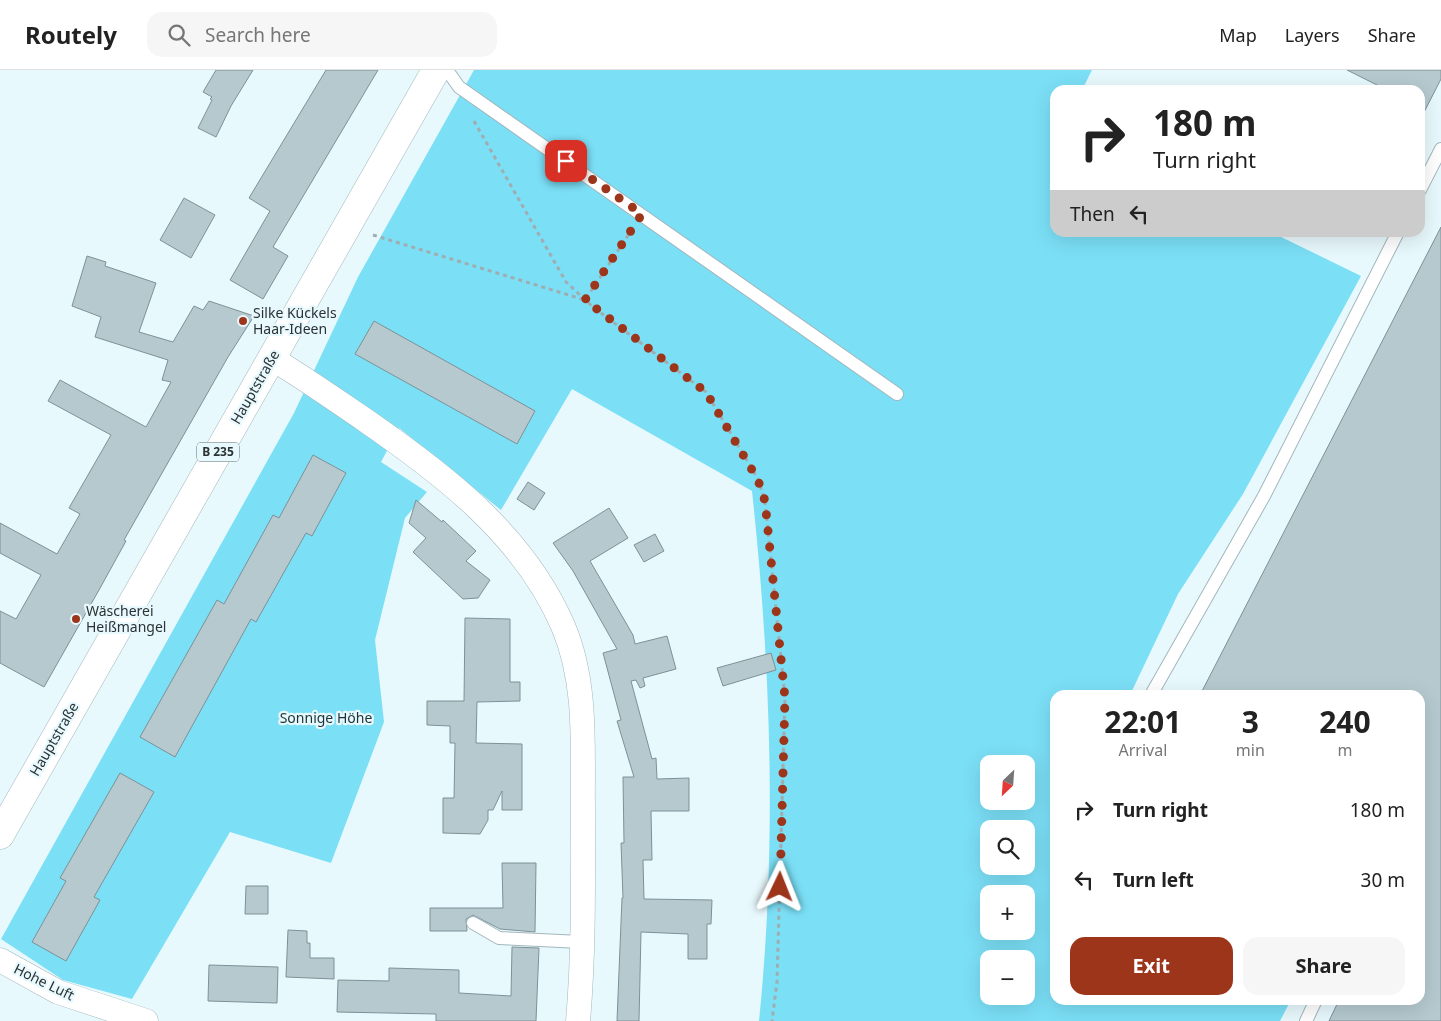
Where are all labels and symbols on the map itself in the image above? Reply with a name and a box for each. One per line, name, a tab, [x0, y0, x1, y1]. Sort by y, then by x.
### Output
pin	[545, 140, 587, 182]
place label: Silke Kückels Haar-Ideen	[253, 303, 337, 338]
marker: Silke Kückels Haar-Ideen	[237, 315, 249, 327]
street label: Hauptstraße	[226, 346, 283, 427]
road number: B 235	[197, 442, 239, 462]
place label: Wäscherei Heißmangel	[86, 601, 166, 636]
marker: Wäscherei Heißmangel	[70, 613, 82, 625]
street label: Hauptstraße	[25, 698, 82, 779]
park label: Sonnige Höhe	[280, 708, 372, 727]
north arrow	[980, 755, 1035, 810]
position arrow	[753, 860, 805, 912]
street label: Hohe Luft	[11, 959, 78, 1004]

